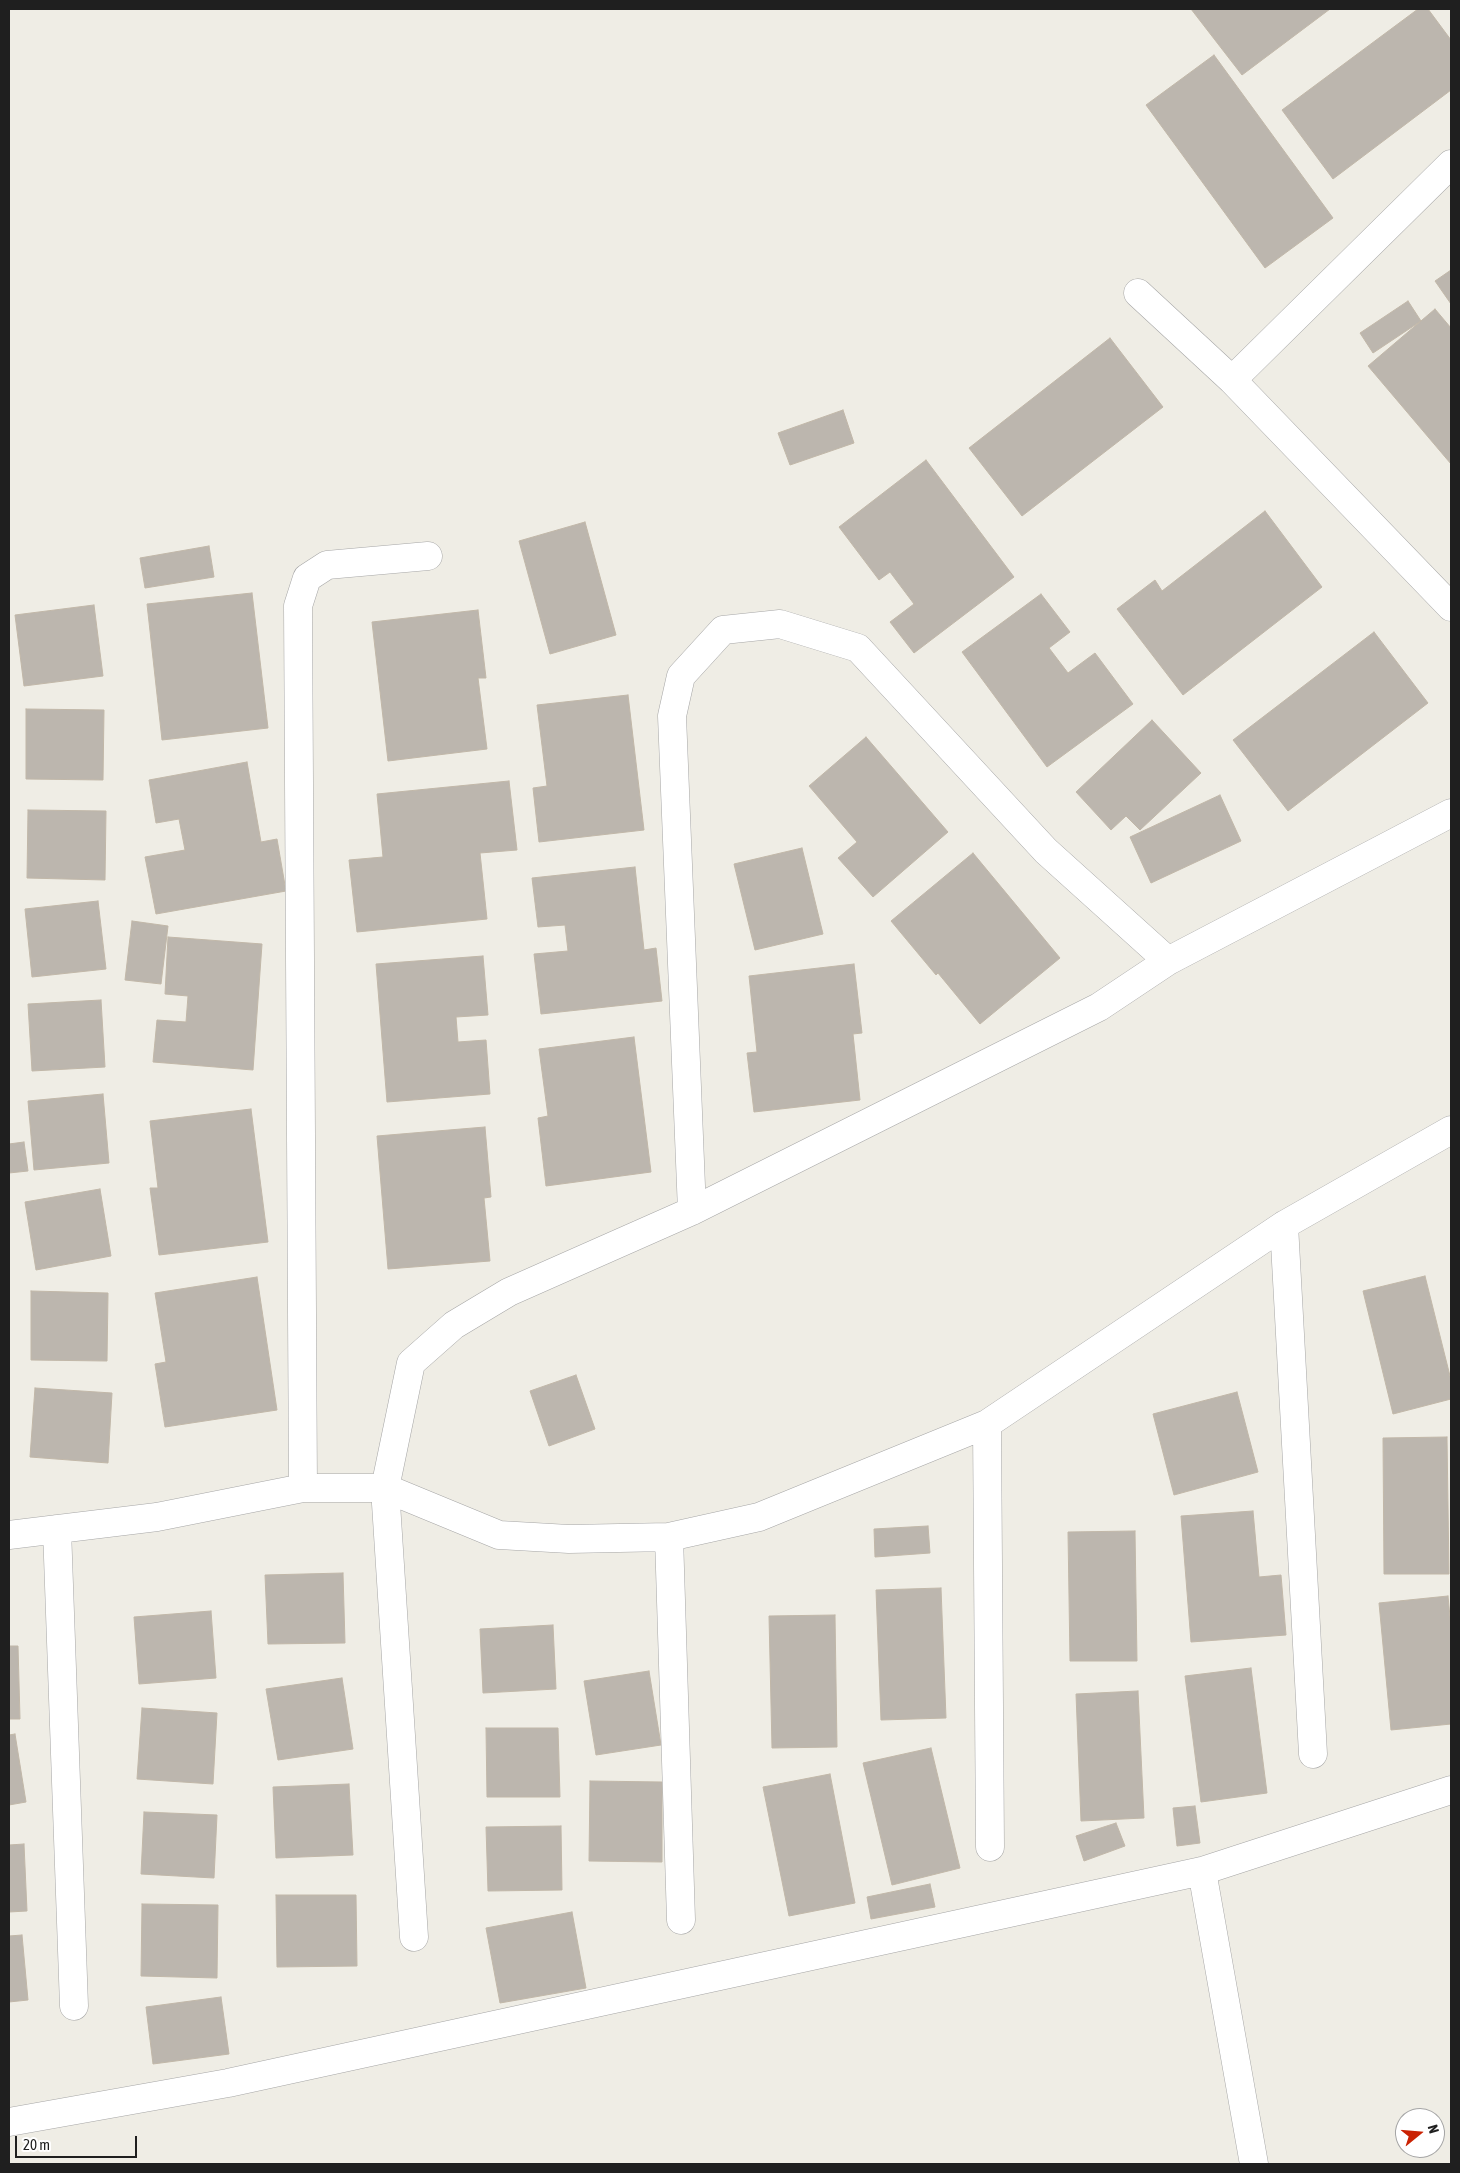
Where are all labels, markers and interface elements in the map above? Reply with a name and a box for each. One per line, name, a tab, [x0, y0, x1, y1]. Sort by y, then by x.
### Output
north arrow	[1395, 2108, 1445, 2158]
text: N	[1425, 2123, 1442, 2135]
scale bar	[18, 2126, 140, 2158]
text: 20 m	[23, 2136, 50, 2153]

